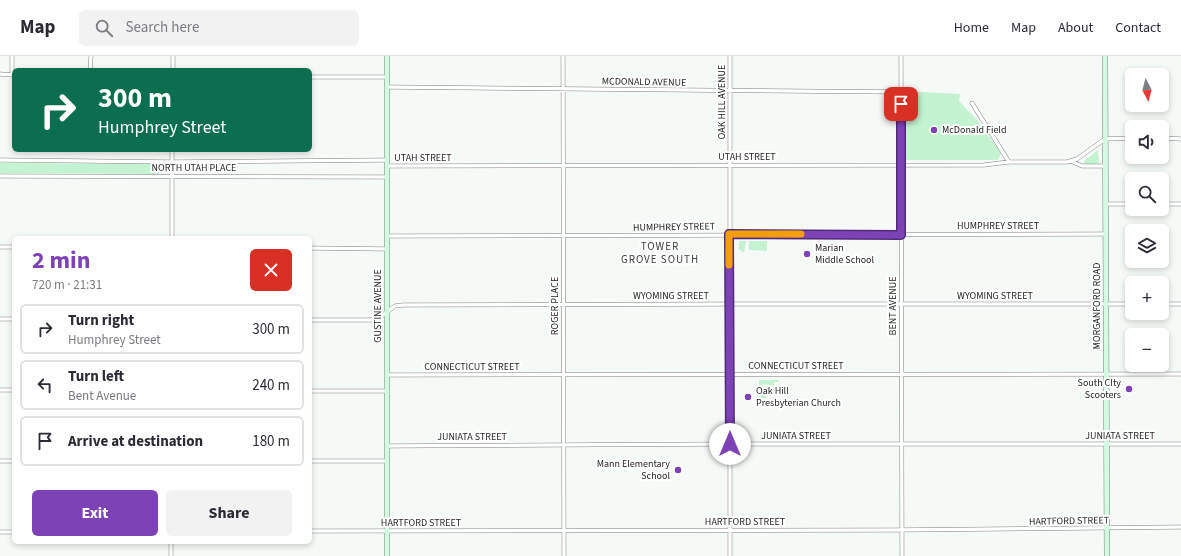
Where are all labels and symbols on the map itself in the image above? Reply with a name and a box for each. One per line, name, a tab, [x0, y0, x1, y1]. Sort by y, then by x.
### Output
street label: OAK HILL AVENUE	[715, 65, 729, 139]
north arrow	[1125, 68, 1169, 112]
street label: MCDONALD AVENUE	[602, 74, 686, 90]
pin	[884, 87, 918, 121]
place label: McDonald Field	[942, 123, 1006, 137]
marker: McDonald Field	[929, 125, 939, 135]
street label: UTAH STREET	[718, 150, 776, 164]
street label: UTAH STREET	[394, 151, 452, 165]
street label: NORTH UTAH PLACE	[152, 161, 236, 175]
street label: HUMPHREY STREET	[633, 219, 716, 235]
street label: HUMPHREY STREET	[957, 219, 1040, 233]
district label: TOWER GROVE SOUTH	[621, 239, 699, 267]
place label: Marian Middle School	[815, 241, 875, 267]
marker: Marian Middle School	[802, 249, 812, 259]
street label: MORGANFORD ROAD	[1090, 263, 1104, 349]
street label: GUSTINE AVENUE	[371, 269, 385, 343]
street label: ROGER PLACE	[548, 277, 562, 335]
street label: BENT AVENUE	[886, 277, 900, 335]
street label: WYOMING STREET	[633, 289, 710, 303]
street label: WYOMING STREET	[957, 289, 1034, 303]
street label: CONNECTICUT STREET	[748, 359, 844, 373]
street label: CONNECTICUT STREET	[424, 360, 520, 374]
place label: South CIty Scooters	[1078, 376, 1121, 402]
place label: Oak Hill Presbyterian Church	[756, 384, 841, 410]
marker: South CIty Scooters	[1124, 384, 1134, 394]
marker: Oak Hill Presbyterian Church	[743, 392, 753, 402]
position arrow	[709, 423, 751, 465]
street label: JUNIATA STREET	[761, 429, 831, 443]
street label: JUNIATA STREET	[1085, 429, 1155, 443]
street label: JUNIATA STREET	[437, 430, 507, 444]
place label: Mann Elementary School	[597, 457, 670, 483]
marker: Mann Elementary School	[673, 465, 683, 475]
street label: HARTFORD STREET	[1029, 513, 1110, 529]
street label: HARTFORD STREET	[705, 515, 786, 529]
street label: HARTFORD STREET	[381, 516, 462, 530]

